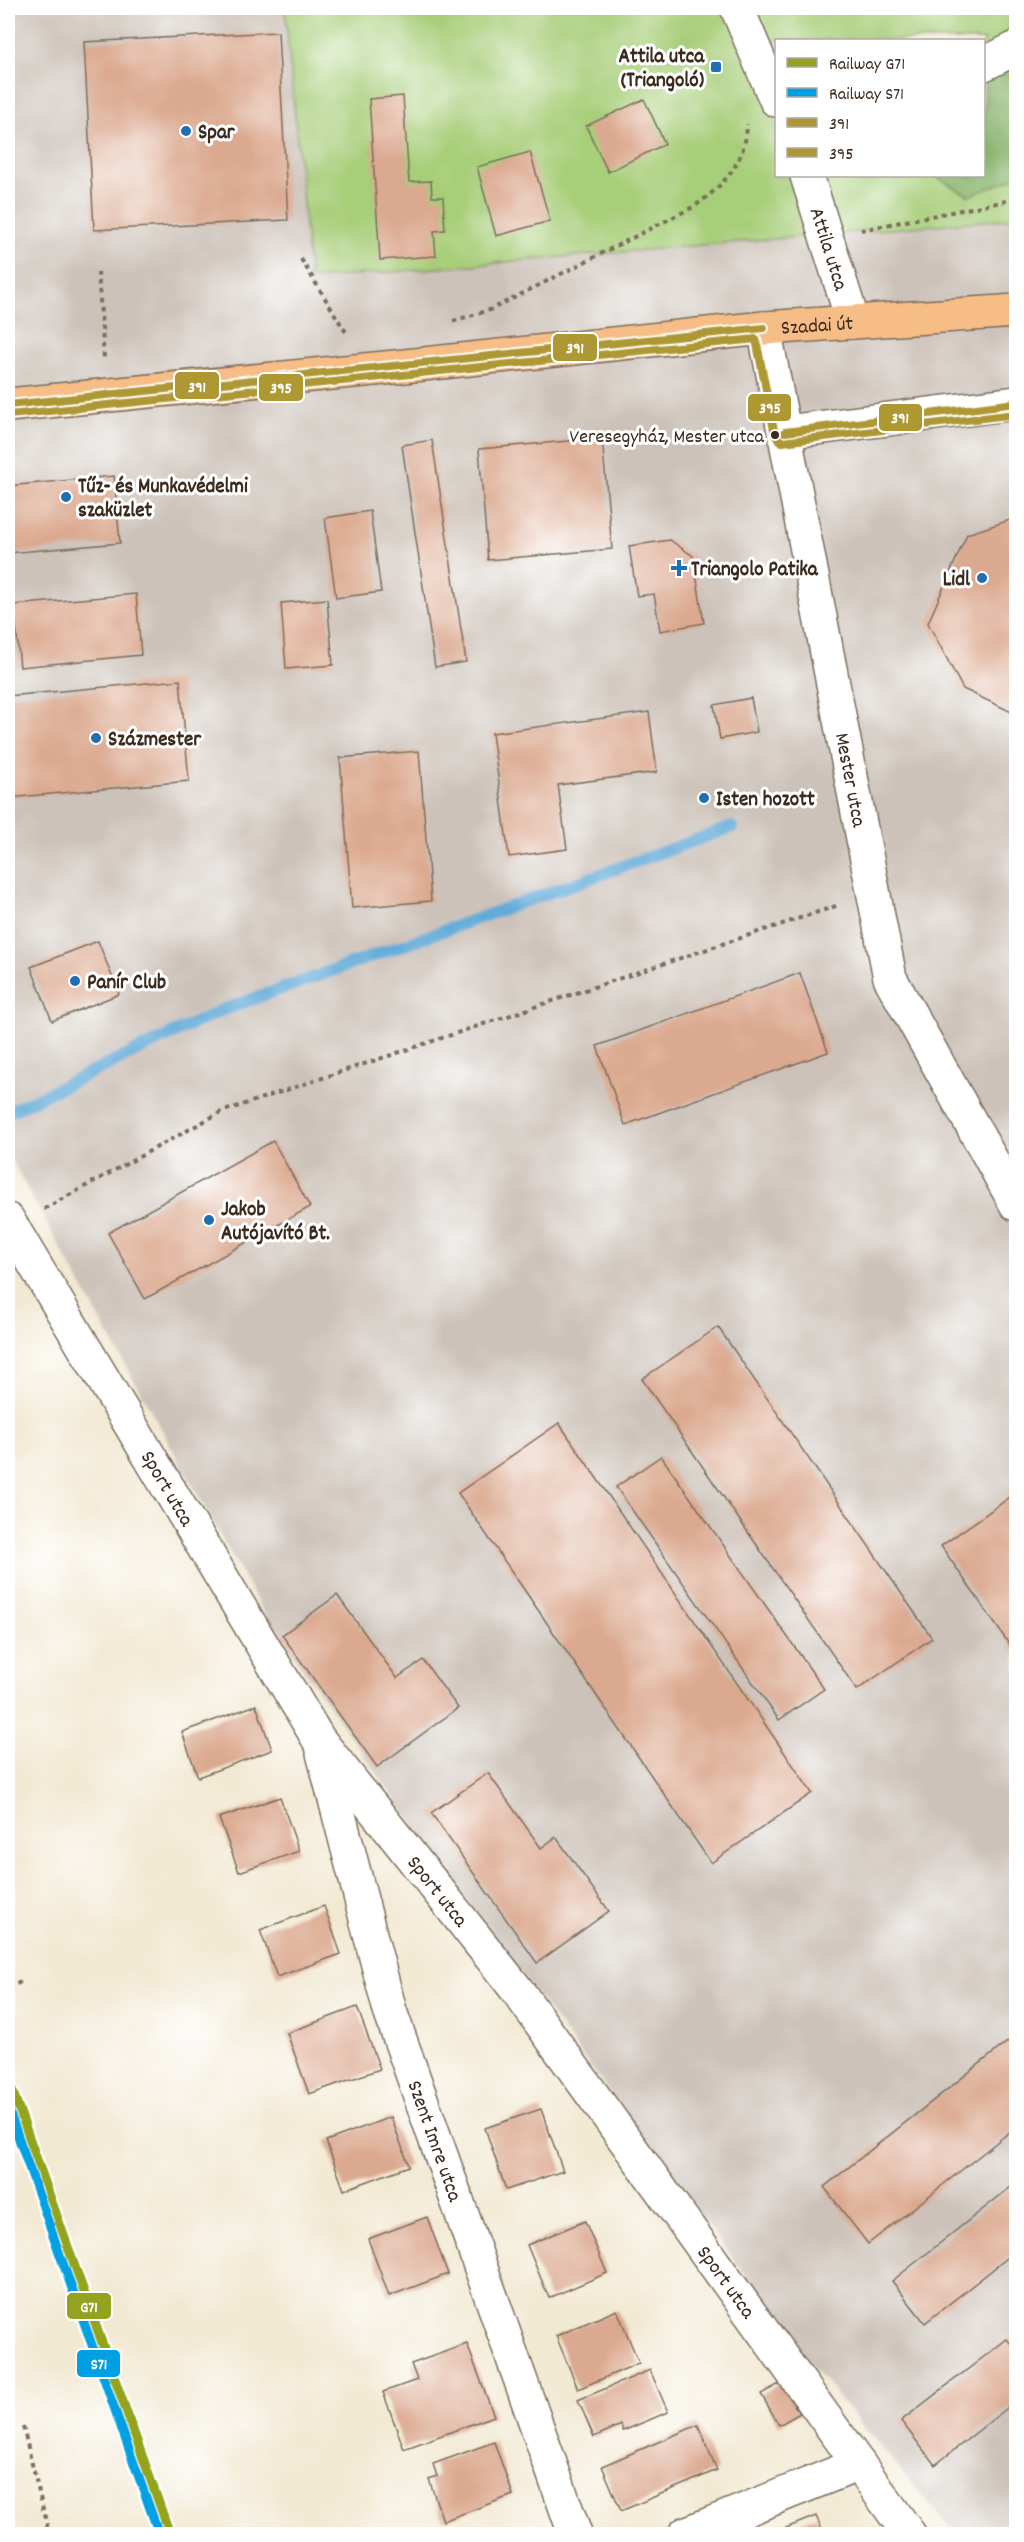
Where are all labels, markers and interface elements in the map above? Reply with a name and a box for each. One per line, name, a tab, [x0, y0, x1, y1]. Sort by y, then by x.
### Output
legend	[775, 39, 985, 177]
place label: Attila utca (Triangoló)	[618, 43, 705, 97]
text: Railway G71	[829, 53, 905, 78]
marker: Attila utca (Triangoló)	[709, 60, 723, 74]
text: Railway S71	[829, 83, 904, 108]
text: 391	[829, 113, 849, 138]
place label: Spar	[198, 119, 236, 149]
marker: Spar	[179, 124, 193, 138]
text: 395	[829, 143, 854, 168]
street label: Attila utca	[800, 204, 854, 296]
street label: Szadai út	[780, 310, 854, 345]
line badge: 391	[552, 333, 598, 362]
text: 391	[566, 338, 584, 361]
line badge: 391	[174, 371, 220, 400]
line badge: 395	[258, 373, 304, 402]
text: 391	[188, 377, 206, 400]
text: 395	[270, 378, 292, 401]
line badge: 395	[747, 393, 792, 422]
text: 395	[759, 398, 781, 421]
line badge: 391	[878, 403, 923, 432]
text: 391	[891, 408, 909, 431]
place label: Veresegyház, Mester utca	[570, 424, 765, 452]
marker: Veresegyház, Mester utca	[769, 429, 781, 441]
place label: Tűz- és Munkavédelmi szaküzlet	[78, 473, 248, 527]
marker: Tűz- és Munkavédelmi szaküzlet	[59, 490, 73, 504]
place label: Triangolo Patika	[691, 556, 819, 586]
marker: Triangolo Patika	[672, 561, 686, 575]
place label: Lidl	[943, 566, 971, 596]
marker: Lidl	[975, 571, 989, 585]
place label: Százmester	[108, 726, 202, 756]
marker: Százmester	[89, 731, 103, 745]
street label: Mester utca	[825, 731, 873, 831]
place label: Isten hozott	[716, 786, 815, 816]
marker: Isten hozott	[697, 791, 711, 805]
place label: Panír Club	[87, 969, 166, 999]
marker: Panír Club	[68, 974, 82, 988]
place label: Jakob Autójavító Bt.	[221, 1196, 330, 1250]
marker: Jakob Autójavító Bt.	[202, 1213, 216, 1227]
street label: Sport utca	[131, 1446, 201, 1534]
street label: Sport utca	[398, 1850, 474, 1936]
street label: Szent Imre utca	[398, 2077, 469, 2207]
street label: Sport utca	[688, 2240, 762, 2327]
line badge: G71	[66, 2292, 112, 2320]
text: G71	[80, 2297, 98, 2320]
line badge: S71	[76, 2349, 121, 2378]
text: S71	[91, 2354, 107, 2377]

